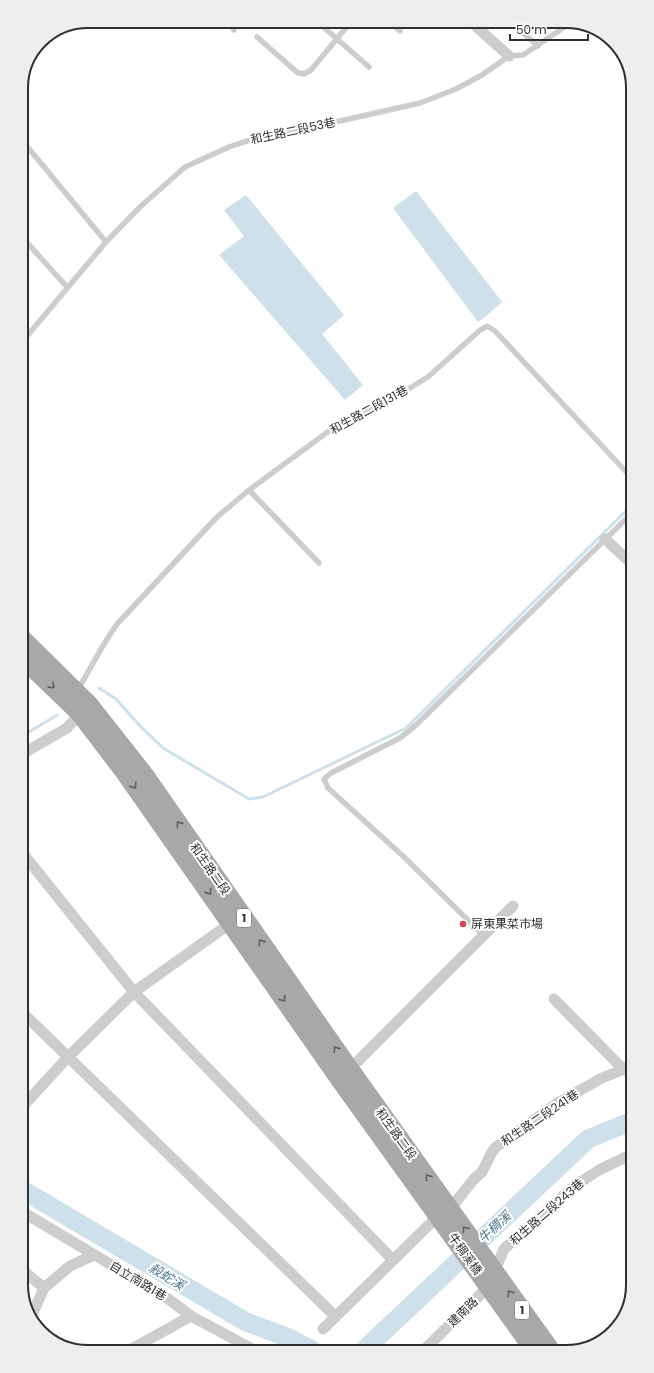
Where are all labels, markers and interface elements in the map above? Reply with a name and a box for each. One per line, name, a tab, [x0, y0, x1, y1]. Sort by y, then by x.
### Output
scale bar	[510, 16, 588, 42]
text: 50 m	[516, 21, 547, 38]
street label: 和生路二段53巷	[249, 113, 337, 148]
street label: 和生路二段131巷	[327, 381, 411, 438]
one-way arrow	[47, 681, 55, 689]
one-way arrow	[129, 782, 137, 789]
one-way arrow	[176, 821, 184, 828]
street label: 和生路二段	[186, 839, 235, 898]
one-way arrow	[204, 888, 211, 895]
road number: 1	[237, 909, 251, 927]
place label: 屏東果菜市場	[471, 915, 543, 932]
marker: 屏東果菜市場	[458, 919, 468, 929]
one-way arrow	[258, 939, 266, 946]
one-way arrow	[278, 995, 286, 1002]
one-way arrow	[334, 1046, 341, 1053]
street label: 和生路二段241巷	[498, 1085, 582, 1150]
street label: 和生路二段	[372, 1104, 421, 1163]
one-way arrow	[425, 1175, 432, 1182]
street label: 和生路二段243巷	[506, 1175, 588, 1249]
water label: 牛稠溪	[474, 1206, 517, 1248]
one-way arrow	[462, 1226, 470, 1233]
street label: 牛稠溪橋	[444, 1229, 486, 1278]
street label: 自立南路1巷	[107, 1257, 170, 1304]
water label: 殺蛇溪	[145, 1258, 190, 1296]
one-way arrow	[508, 1290, 515, 1297]
street label: 建南路	[444, 1293, 482, 1330]
road number: 1	[515, 1301, 529, 1319]

